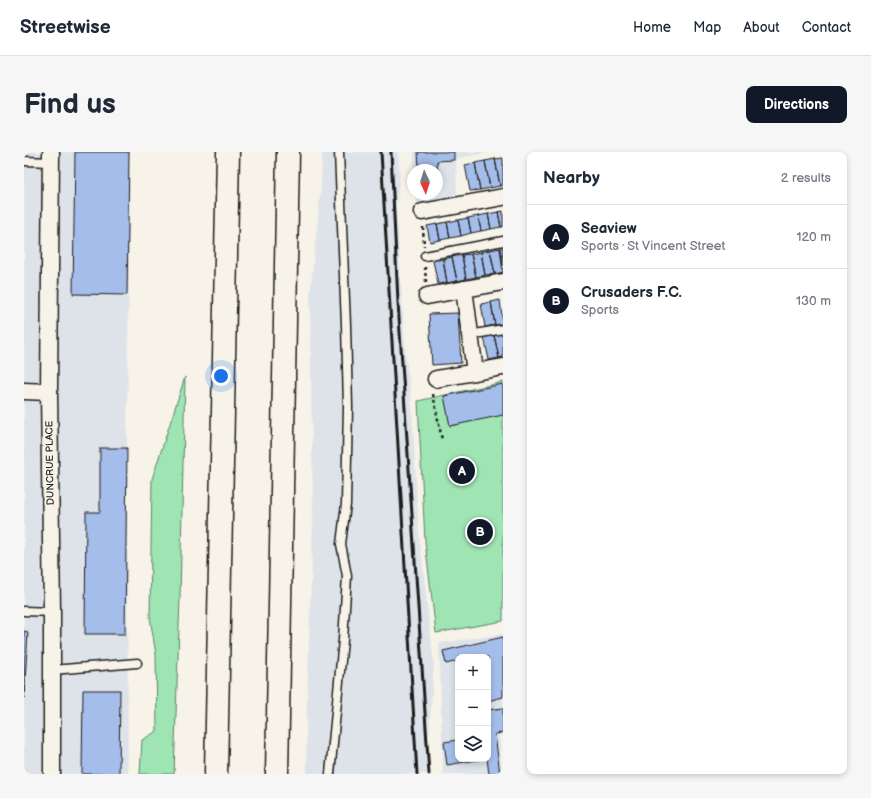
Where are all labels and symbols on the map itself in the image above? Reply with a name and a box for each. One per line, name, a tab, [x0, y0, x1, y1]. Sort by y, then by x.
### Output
north arrow	[407, 164, 443, 200]
your location	[211, 366, 231, 386]
street label: DUNCRUE PLACE	[43, 420, 57, 505]
pin: A	[449, 456, 475, 486]
pin: B	[467, 517, 493, 547]

